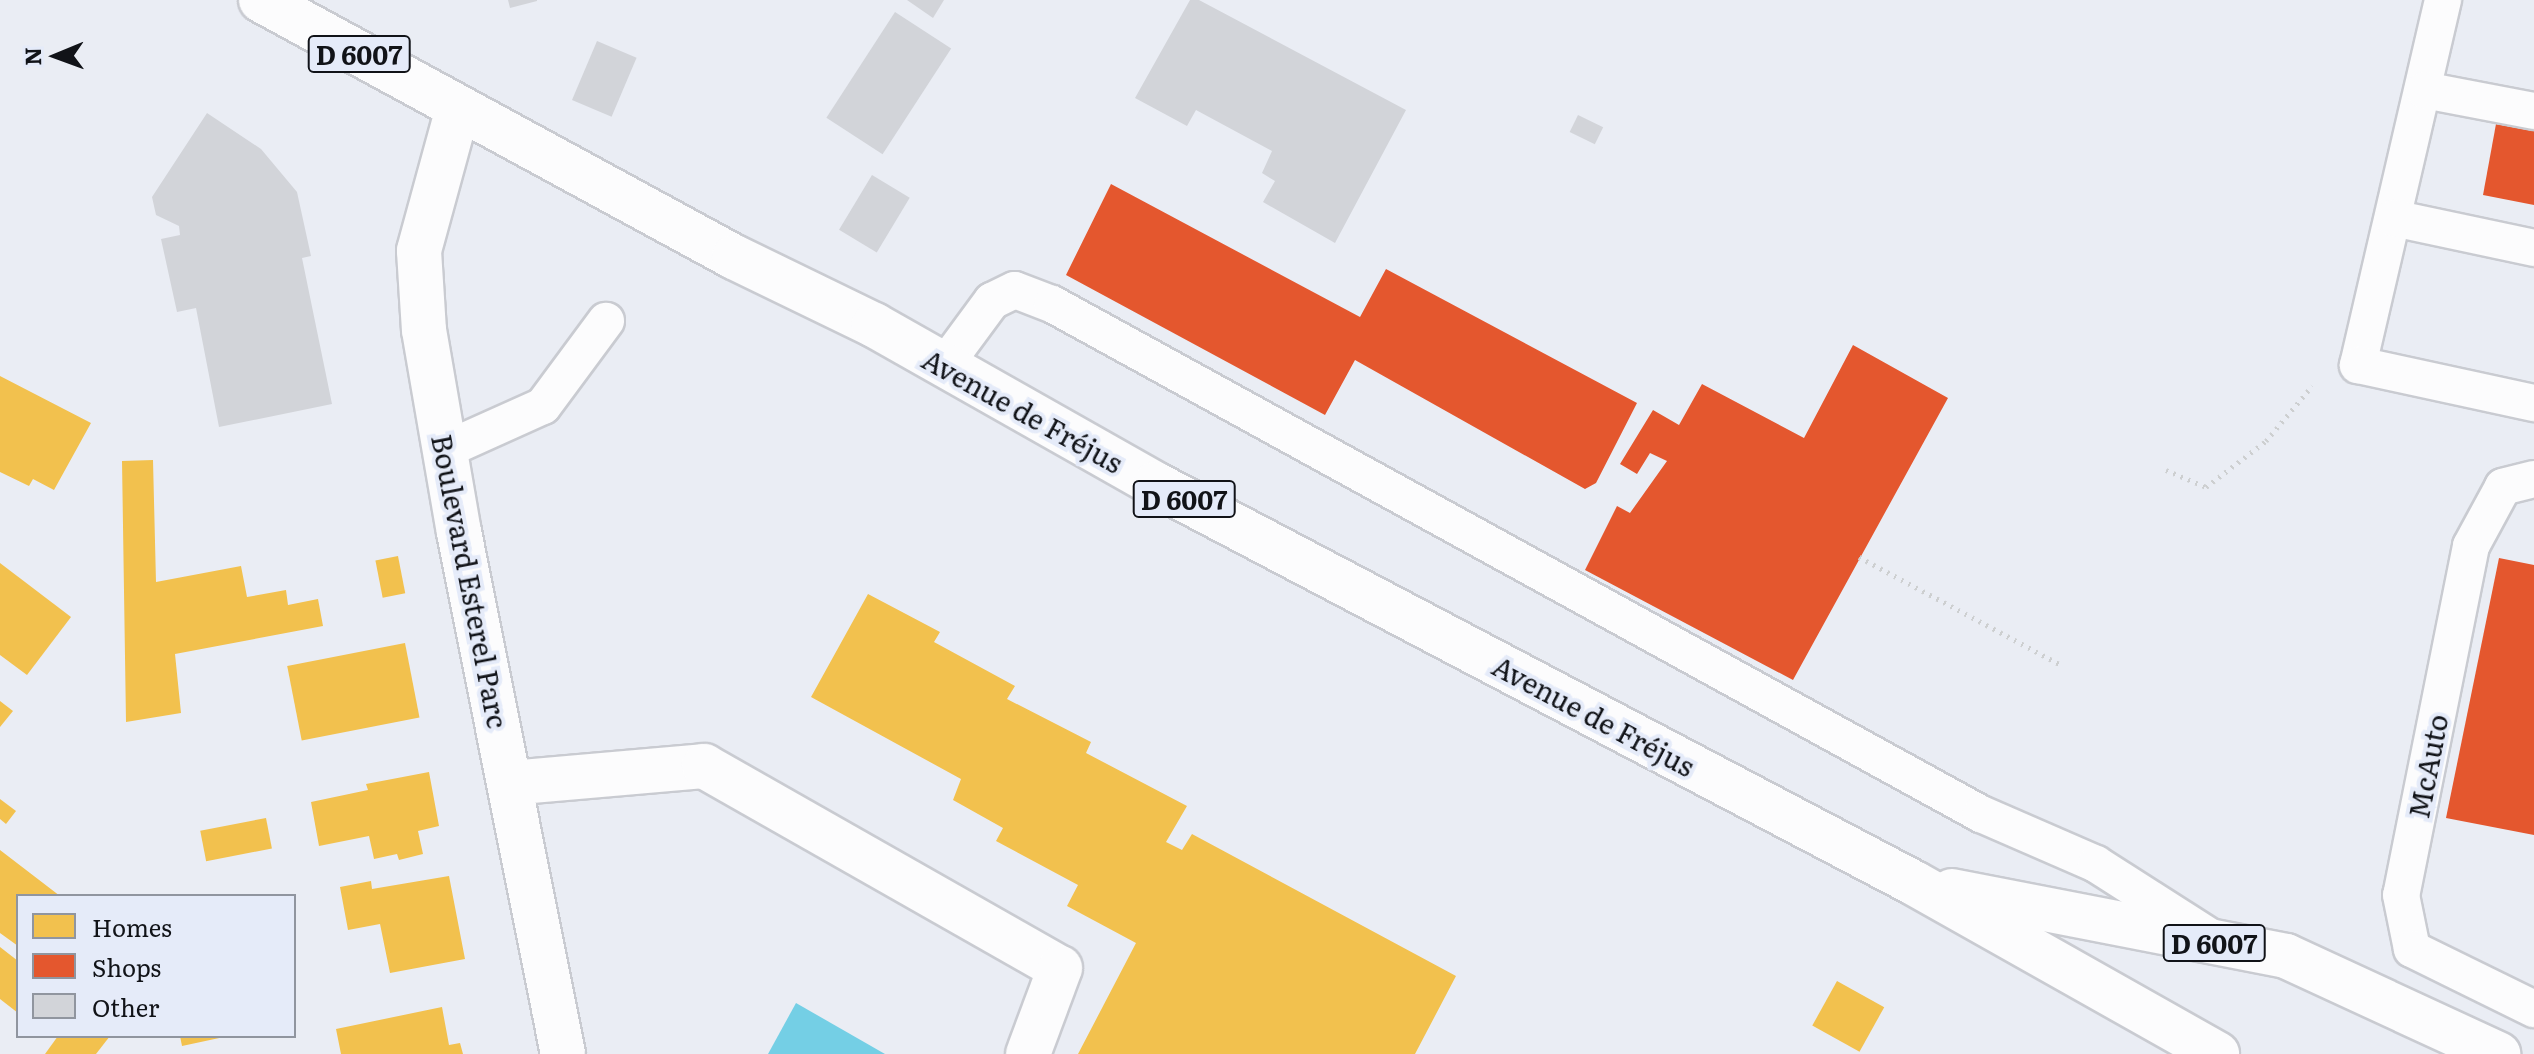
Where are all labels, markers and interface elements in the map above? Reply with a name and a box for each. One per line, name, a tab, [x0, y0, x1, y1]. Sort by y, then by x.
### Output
north arrow	[16, 16, 96, 96]
road number: D 6007	[307, 32, 411, 76]
text: N	[15, 47, 48, 66]
street label: Avenue de Fréjus	[917, 341, 1129, 479]
street label: Boulevard Esterel Parc	[426, 431, 516, 731]
road number: D 6007	[1132, 477, 1236, 521]
street label: Avenue de Fréjus	[1487, 648, 1701, 782]
street label: McAuto	[2400, 711, 2454, 821]
legend	[16, 894, 296, 1038]
text: Homes	[92, 909, 172, 944]
road number: D 6007	[2162, 921, 2266, 965]
text: Shops	[92, 949, 161, 984]
text: Other	[92, 989, 159, 1024]

